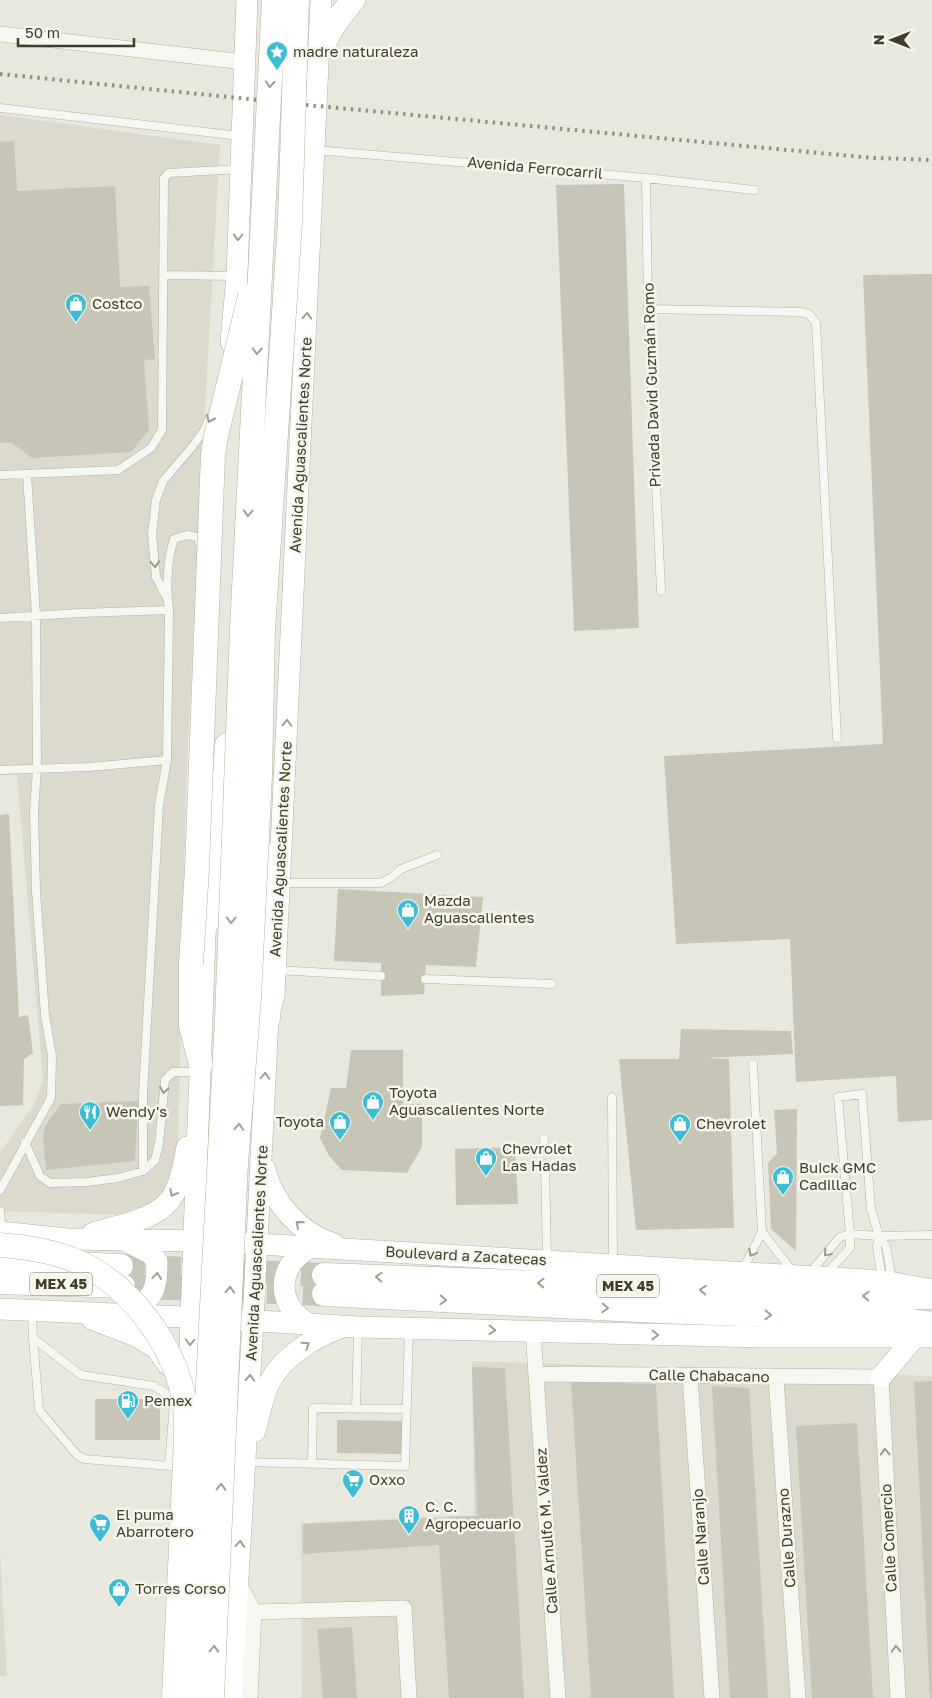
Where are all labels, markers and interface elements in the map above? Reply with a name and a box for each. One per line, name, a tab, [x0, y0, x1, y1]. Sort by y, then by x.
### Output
scale bar	[18, 15, 134, 47]
north arrow	[867, 15, 917, 65]
text: 50 m	[25, 23, 60, 41]
text: N	[870, 35, 887, 45]
place icon: madre naturaleza	[265, 40, 289, 71]
place label: madre naturaleza	[293, 42, 418, 60]
one-way arrow	[264, 80, 275, 88]
street label: Avenida Ferrocarril	[467, 152, 604, 182]
one-way arrow	[233, 234, 244, 242]
street label: Privada David Guzmán Romo	[638, 282, 664, 488]
shop icon: Costco	[64, 292, 88, 323]
place label: Costco	[92, 294, 142, 312]
one-way arrow	[302, 311, 313, 319]
street label: Avenida Aguascalientes Norte	[285, 336, 315, 553]
one-way arrow	[251, 347, 262, 355]
one-way arrow	[205, 414, 216, 423]
one-way arrow	[243, 509, 254, 517]
one-way arrow	[149, 560, 160, 568]
one-way arrow	[282, 718, 293, 726]
street label: Avenida Aguascalientes Norte	[265, 740, 295, 957]
place label: Mazda Aguascalientes	[424, 891, 535, 926]
shop icon: Mazda Aguascalientes	[396, 898, 420, 929]
one-way arrow	[225, 916, 236, 924]
one-way arrow	[260, 1072, 271, 1080]
place label: Toyota Aguascalientes Norte	[389, 1083, 545, 1118]
one-way arrow	[159, 1085, 169, 1094]
shop icon: Toyota Aguascalientes Norte	[361, 1090, 385, 1121]
restaurant icon: Wendy's	[78, 1100, 102, 1131]
place label: Wendy's	[106, 1102, 167, 1120]
shop icon: Toyota	[328, 1110, 352, 1141]
place label: Toyota	[276, 1112, 324, 1130]
shop icon: Chevrolet	[668, 1112, 692, 1143]
place label: Chevrolet	[696, 1114, 766, 1132]
one-way arrow	[233, 1123, 244, 1131]
place label: Chevrolet Las Hadas	[502, 1139, 576, 1174]
street label: Avenida Aguascalientes Norte	[241, 1144, 271, 1361]
shop icon: Chevrolet Las Hadas	[474, 1146, 498, 1177]
place label: Buick GMC Cadillac	[799, 1158, 876, 1193]
shop icon: Buick GMC Cadillac	[771, 1165, 795, 1196]
one-way arrow	[170, 1187, 180, 1196]
one-way arrow	[295, 1221, 304, 1230]
street label: Boulevard a Zacatecas	[385, 1242, 547, 1268]
one-way arrow	[748, 1247, 758, 1256]
one-way arrow	[824, 1247, 832, 1256]
one-way arrow	[374, 1271, 382, 1282]
road number: MEX 45	[30, 1272, 92, 1296]
one-way arrow	[151, 1272, 162, 1280]
road number: MEX 45	[597, 1274, 659, 1298]
one-way arrow	[537, 1277, 545, 1288]
one-way arrow	[699, 1284, 707, 1295]
one-way arrow	[225, 1285, 236, 1293]
one-way arrow	[862, 1291, 870, 1302]
one-way arrow	[439, 1294, 447, 1305]
one-way arrow	[602, 1303, 610, 1314]
one-way arrow	[764, 1310, 772, 1320]
one-way arrow	[489, 1325, 497, 1336]
one-way arrow	[651, 1329, 659, 1340]
one-way arrow	[184, 1338, 195, 1346]
one-way arrow	[301, 1342, 310, 1351]
street label: Calle Chabacano	[648, 1365, 770, 1385]
one-way arrow	[244, 1374, 255, 1382]
fuel station icon: Pemex	[116, 1389, 140, 1420]
place label: Pemex	[144, 1391, 192, 1409]
street label: Calle Arnulfo M. Valdez	[531, 1447, 561, 1615]
one-way arrow	[879, 1448, 890, 1456]
supermarket icon: Oxxo	[341, 1468, 365, 1499]
place label: Oxxo	[369, 1470, 405, 1488]
one-way arrow	[216, 1483, 227, 1491]
street label: Calle Comercio	[876, 1483, 900, 1593]
street label: Calle Durazno	[774, 1487, 798, 1589]
street label: Calle Naranjo	[688, 1488, 712, 1586]
place label: C. C. Agropecuario	[425, 1497, 521, 1532]
building icon: C. C. Agropecuario	[397, 1504, 421, 1535]
place label: El puma Abarrotero	[116, 1505, 194, 1540]
supermarket icon: El puma Abarrotero	[88, 1512, 112, 1543]
one-way arrow	[234, 1540, 245, 1548]
shop icon: Torres Corso	[107, 1577, 131, 1608]
place label: Torres Corso	[135, 1579, 226, 1597]
one-way arrow	[209, 1645, 220, 1653]
one-way arrow	[890, 1645, 901, 1653]

